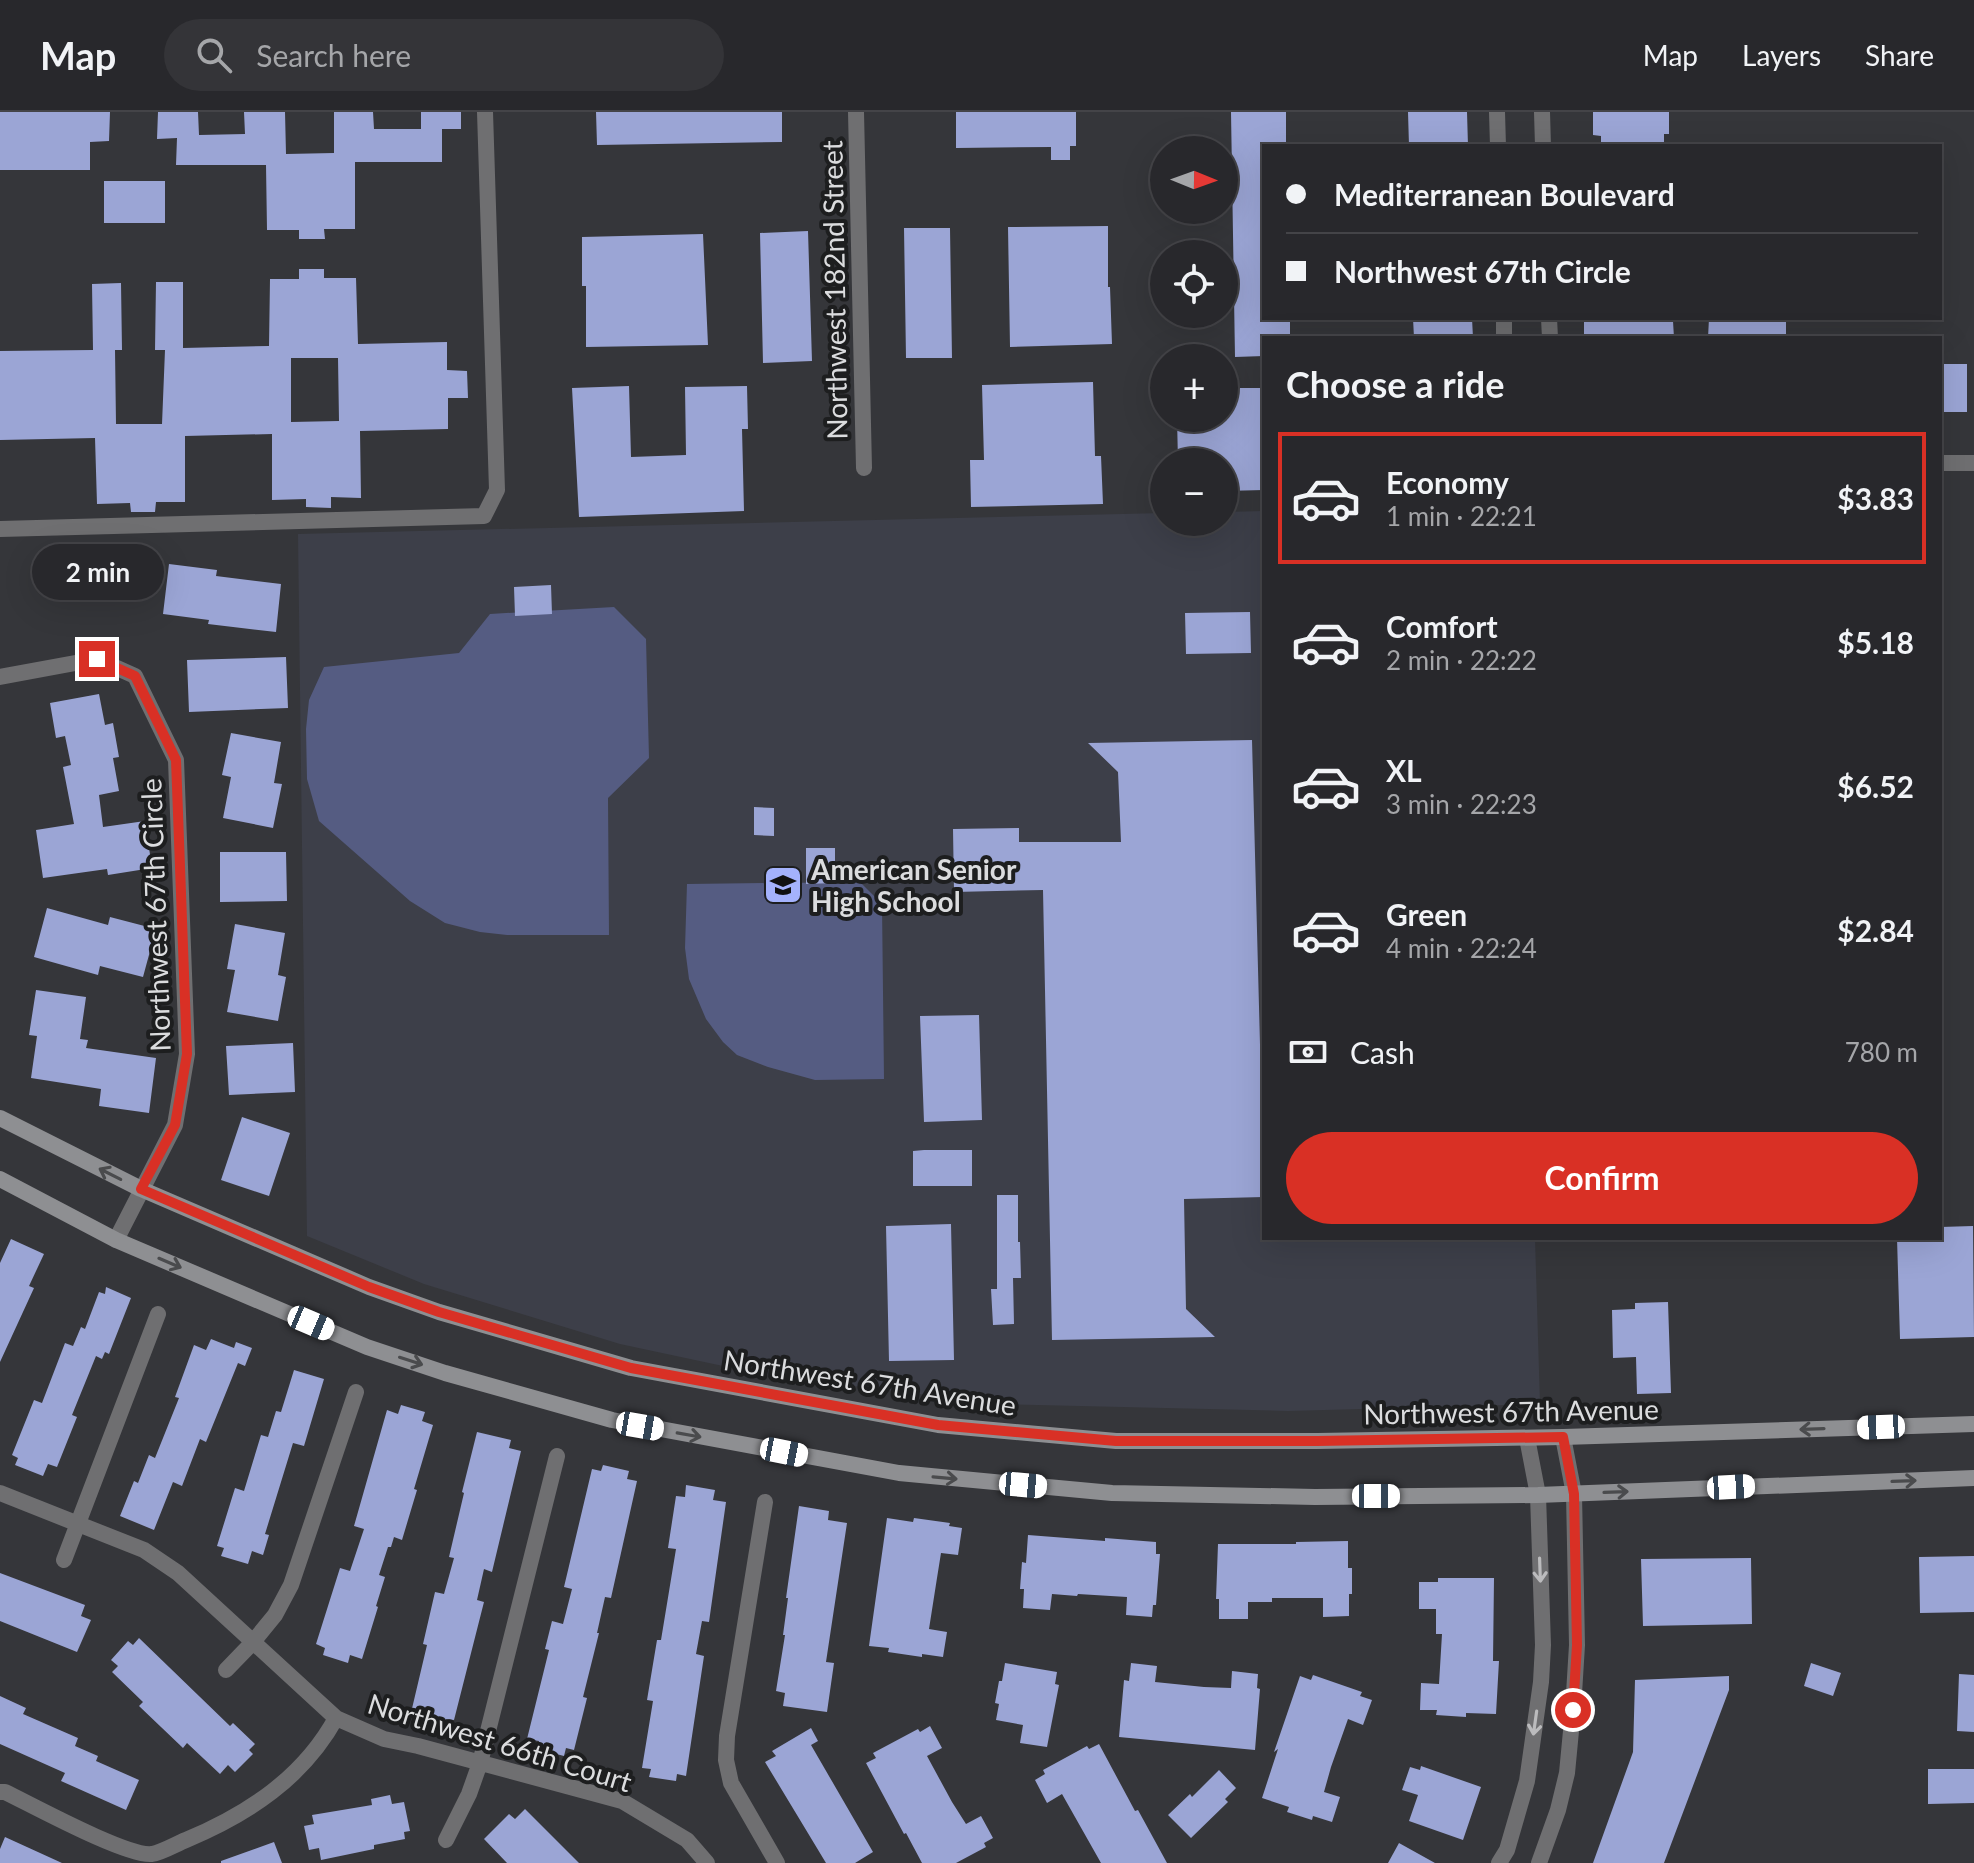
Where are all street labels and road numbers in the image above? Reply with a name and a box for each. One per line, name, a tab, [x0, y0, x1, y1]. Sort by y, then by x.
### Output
street label: Northwest 182nd Street	[814, 140, 854, 440]
street label: Northwest 67th Circle	[133, 778, 177, 1052]
street label: Northwest 67th Avenue	[721, 1342, 1019, 1422]
street label: Northwest 67th Avenue	[1363, 1391, 1659, 1431]
street label: Northwest 66th Court	[364, 1686, 636, 1798]

